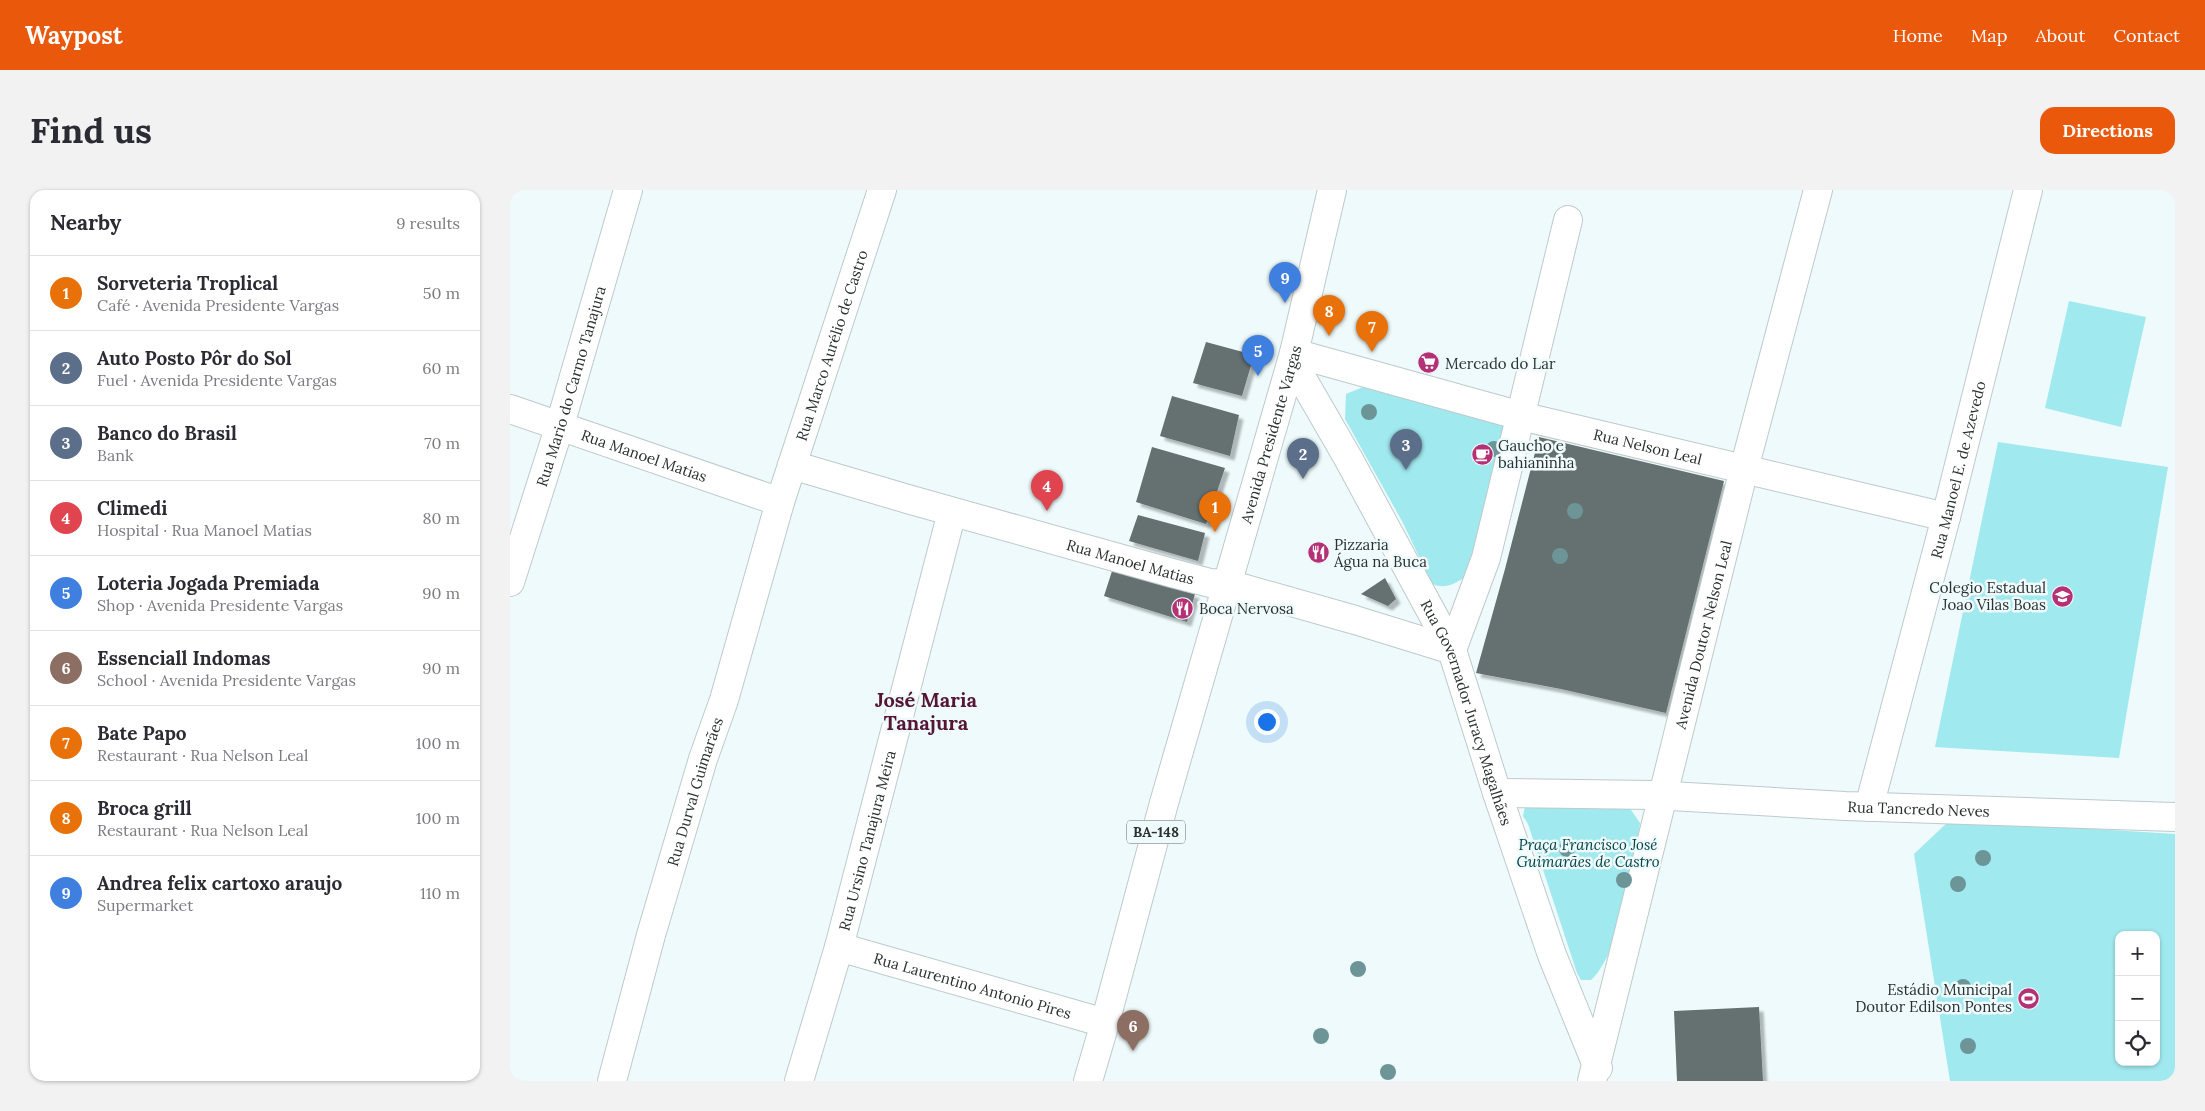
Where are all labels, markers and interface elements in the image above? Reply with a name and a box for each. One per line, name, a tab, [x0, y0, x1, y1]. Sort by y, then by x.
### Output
text: Waypost	[25, 20, 123, 51]
text: Home	[1893, 24, 1943, 47]
text: Map	[1971, 24, 2007, 47]
text: About	[2035, 24, 2085, 47]
text: Contact	[2113, 24, 2180, 47]
button: Directions	[2040, 107, 2175, 154]
text: Find us	[30, 108, 152, 153]
text: Nearby	[50, 209, 121, 236]
text: 9 results	[396, 213, 460, 233]
street label: Rua Marco Aurélio de Castro	[791, 247, 871, 443]
pin: 9	[1269, 262, 1301, 303]
text: Sorveteria Troplical	[97, 271, 278, 295]
text: 1	[63, 283, 69, 303]
text: 50 m	[423, 283, 460, 303]
street label: Rua Mario do Carmo Tanajura	[532, 283, 609, 489]
text: Café · Avenida Presidente Vargas	[97, 295, 339, 315]
pin: 8	[1313, 295, 1345, 336]
pin: 7	[1356, 311, 1388, 352]
pin: 5	[1242, 335, 1274, 376]
street label: Avenida Presidente Vargas	[1236, 344, 1305, 526]
text: Auto Posto Pôr do Sol	[97, 346, 292, 370]
supermarket icon: Mercado do Lar	[1417, 351, 1441, 375]
place label: Mercado do Lar	[1445, 354, 1556, 373]
text: 2	[62, 358, 70, 378]
text: 60 m	[422, 358, 460, 378]
text: Fuel · Avenida Presidente Vargas	[97, 370, 337, 390]
street label: Rua Manoel E. de Azevedo	[1926, 378, 1989, 560]
text: Banco do Brasil	[97, 421, 237, 445]
street label: Rua Nelson Leal	[1592, 424, 1704, 468]
street label: Rua Manoel Matias	[579, 425, 710, 486]
pin: 3	[1390, 429, 1422, 470]
text: 3	[62, 433, 70, 453]
text: 70 m	[424, 433, 460, 453]
place label: Gaucho e bahianinha	[1498, 436, 1575, 472]
pin: 2	[1287, 438, 1319, 479]
cafe icon: Gaucho e bahianinha	[1470, 442, 1494, 466]
text: Bank	[97, 445, 134, 465]
pin: 4	[1031, 470, 1063, 511]
pin: 1	[1199, 491, 1231, 532]
text: Climedi	[97, 496, 167, 520]
text: 4	[62, 508, 70, 528]
text: 80 m	[423, 508, 460, 528]
text: Hospital · Rua Manoel Matias	[97, 520, 312, 540]
street label: Rua Manoel Matias	[1064, 534, 1197, 588]
place label: Pizzaria Água na Buca	[1333, 535, 1427, 571]
street label: Avenida Doutor Nelson Leal	[1670, 538, 1735, 732]
restaurant icon: Pizzaria Água na Buca	[1306, 541, 1330, 565]
text: Loteria Jogada Premiada	[97, 571, 319, 595]
place label: Colegio Estadual Joao Vilas Boas	[1929, 578, 2046, 614]
text: 5	[62, 583, 70, 603]
text: 90 m	[422, 583, 460, 603]
school or university icon: Colegio Estadual Joao Vilas Boas	[2050, 584, 2074, 608]
text: Shop · Avenida Presidente Vargas	[97, 595, 343, 615]
restaurant icon: Boca Nervosa	[1171, 596, 1195, 620]
street label: Rua Governador Juracy Magalhães	[1417, 596, 1517, 828]
place label: Boca Nervosa	[1199, 599, 1294, 618]
text: Essenciall Indomas	[97, 646, 270, 670]
text: 6	[61, 658, 71, 678]
text: 90 m	[422, 658, 460, 678]
text: School · Avenida Presidente Vargas	[97, 670, 356, 690]
district label: José Maria Tanajura	[875, 687, 977, 735]
your location	[1254, 709, 1280, 735]
street label: Rua Durval Guimarães	[662, 714, 727, 868]
text: Bate Papo	[97, 721, 187, 745]
text: 7	[62, 733, 70, 753]
text: 100 m	[416, 733, 460, 753]
text: Restaurant · Rua Nelson Leal	[97, 745, 308, 765]
street label: Rua Ursino Tanajura Meira	[834, 748, 899, 933]
text: Broca grill	[97, 796, 192, 820]
street label: Rua Tancredo Neves	[1847, 797, 1990, 820]
text: 8	[61, 808, 71, 828]
text: 100 m	[416, 808, 460, 828]
text: Restaurant · Rua Nelson Leal	[97, 820, 308, 840]
road number: BA-148	[1127, 820, 1185, 844]
park label: Praça Francisco José Guimarães de Castro	[1516, 835, 1660, 871]
text: Andrea felix cartoxo araujo	[97, 871, 342, 895]
text: 9	[61, 883, 71, 903]
text: 110 m	[420, 883, 460, 903]
text: Supermarket	[97, 895, 193, 915]
map controls	[2115, 931, 2160, 1066]
button: +	[2115, 931, 2160, 976]
street label: Rua Laurentino Antonio Pires	[872, 948, 1074, 1022]
button: −	[2115, 976, 2160, 1021]
place label: Estádio Municipal Doutor Edilson Pontes	[1855, 980, 2012, 1016]
sports icon: Estádio Municipal Doutor Edilson Pontes	[2016, 986, 2040, 1010]
pin: 6	[1117, 1010, 1149, 1051]
button: locate	[2115, 1021, 2160, 1066]

